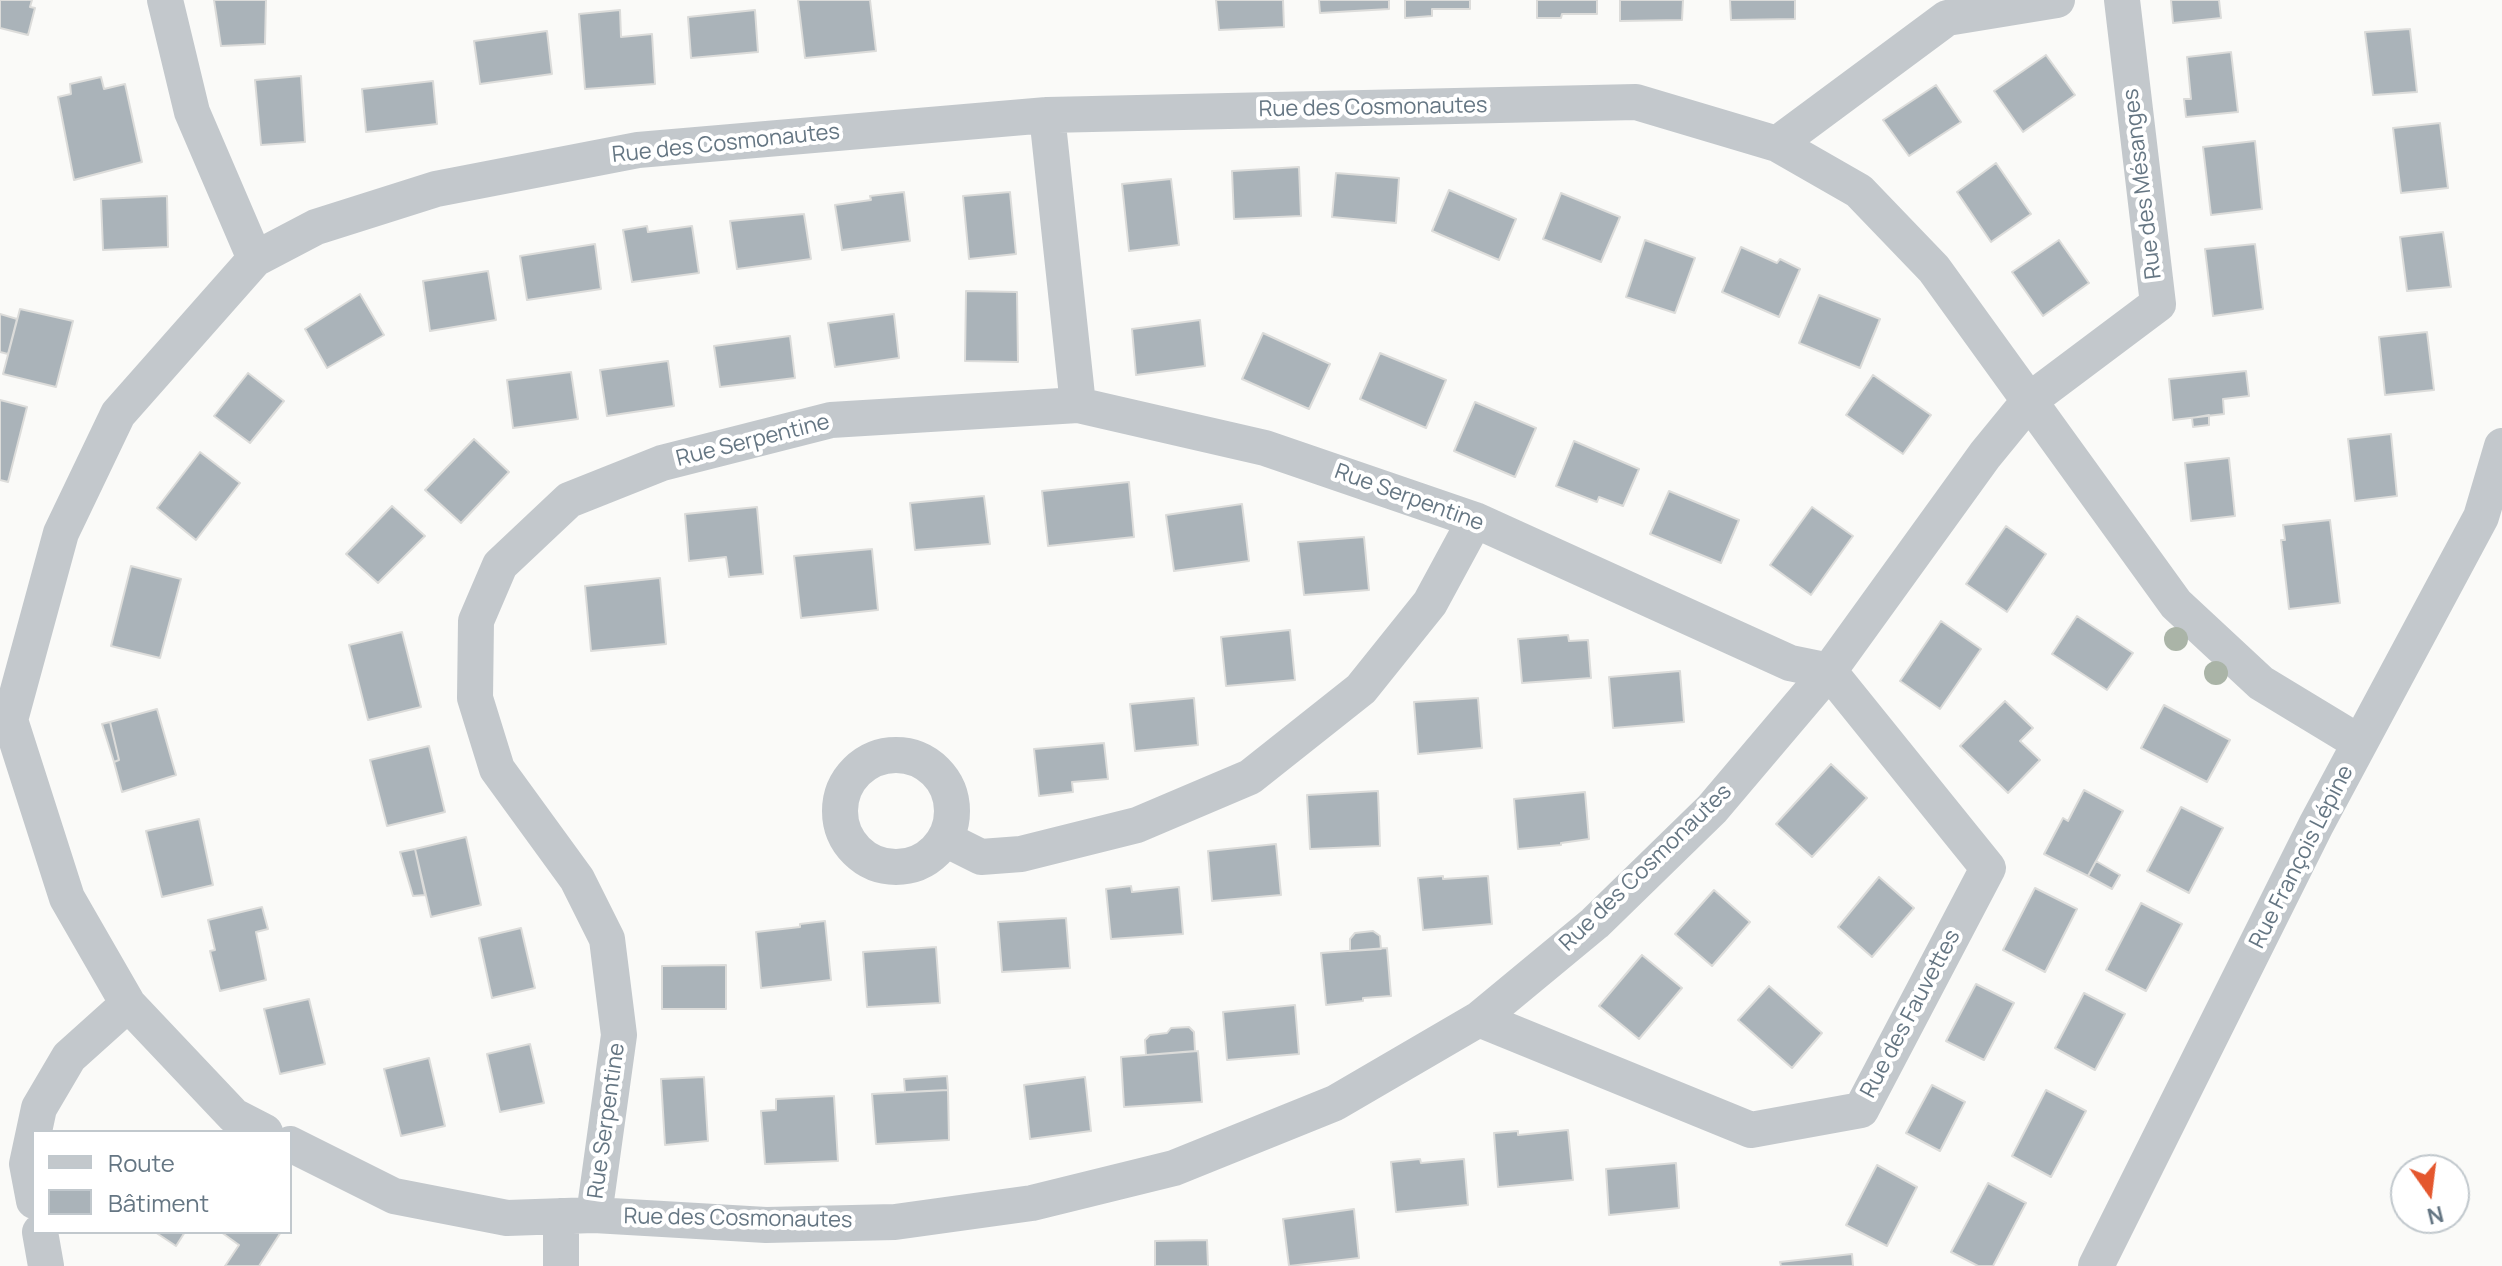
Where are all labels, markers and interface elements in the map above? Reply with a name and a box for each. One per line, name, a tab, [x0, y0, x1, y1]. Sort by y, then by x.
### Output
street label: Rue des Mésanges	[2118, 87, 2168, 281]
street label: Rue des Cosmonautes	[1258, 93, 1488, 123]
street label: Rue des Cosmonautes	[611, 119, 841, 169]
street label: Rue Serpentine	[674, 409, 832, 473]
street label: Rue Serpentine	[1331, 459, 1487, 537]
street label: Rue François Lépine	[2244, 761, 2360, 953]
street label: Rue des Cosmonautes	[1554, 779, 1738, 957]
street label: Rue des Fauvettes	[1856, 926, 1966, 1102]
street label: Rue Serpentine	[583, 1041, 631, 1201]
legend	[32, 1130, 292, 1234]
text: Route	[108, 1146, 175, 1179]
north arrow	[2390, 1154, 2470, 1234]
text: Bâtiment	[108, 1186, 209, 1219]
text: N	[2424, 1199, 2447, 1232]
street label: Rue des Cosmonautes	[623, 1204, 853, 1234]

